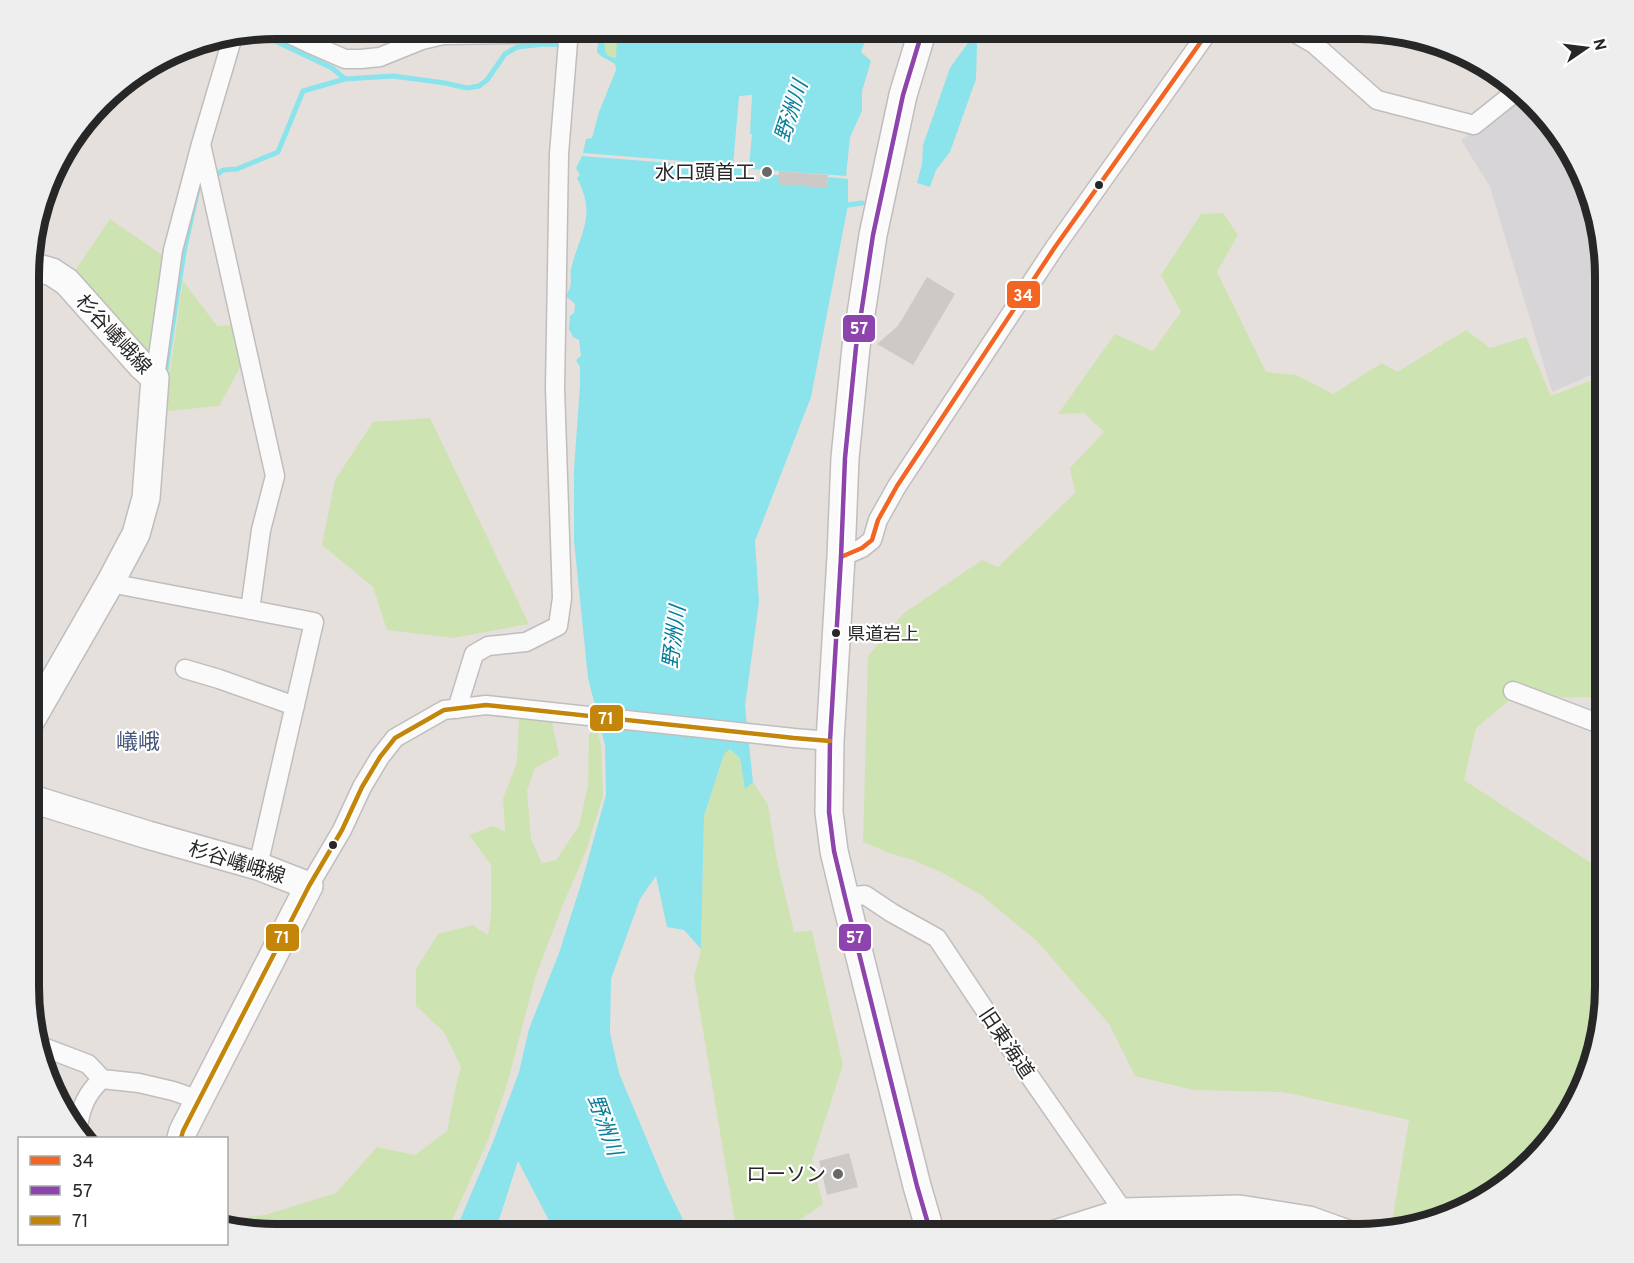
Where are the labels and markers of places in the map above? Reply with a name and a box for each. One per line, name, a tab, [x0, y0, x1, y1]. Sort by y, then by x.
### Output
place label: 水口頭首工	[655, 161, 755, 187]
marker: 水口頭首工	[760, 165, 774, 179]
unlabelled marker	[1093, 179, 1105, 191]
place label: 県道岩上	[847, 624, 919, 647]
marker: 県道岩上	[830, 627, 842, 639]
unlabelled marker	[327, 839, 339, 851]
place label: ローソン	[746, 1163, 826, 1189]
marker: ローソン	[831, 1167, 845, 1181]

